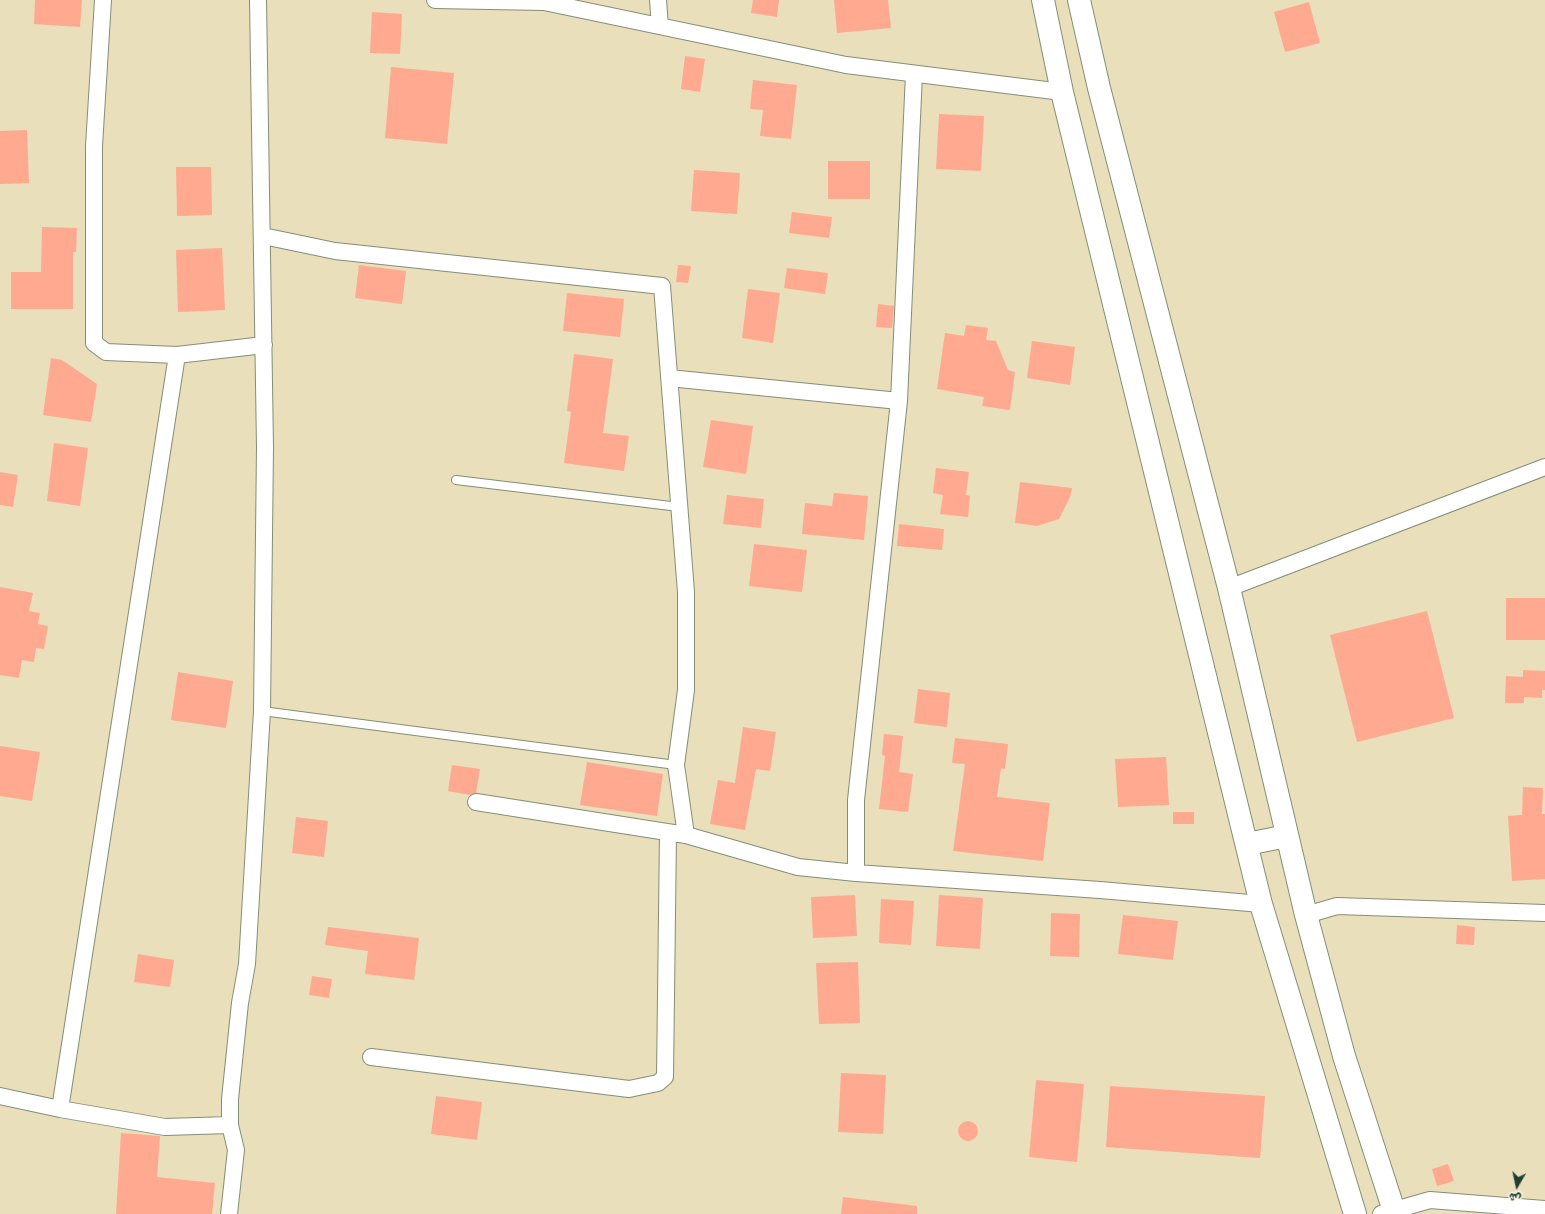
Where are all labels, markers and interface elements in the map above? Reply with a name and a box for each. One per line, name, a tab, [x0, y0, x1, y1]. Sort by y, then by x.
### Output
north arrow	[1497, 1166, 1537, 1206]
text: ش	[1508, 1190, 1522, 1207]

